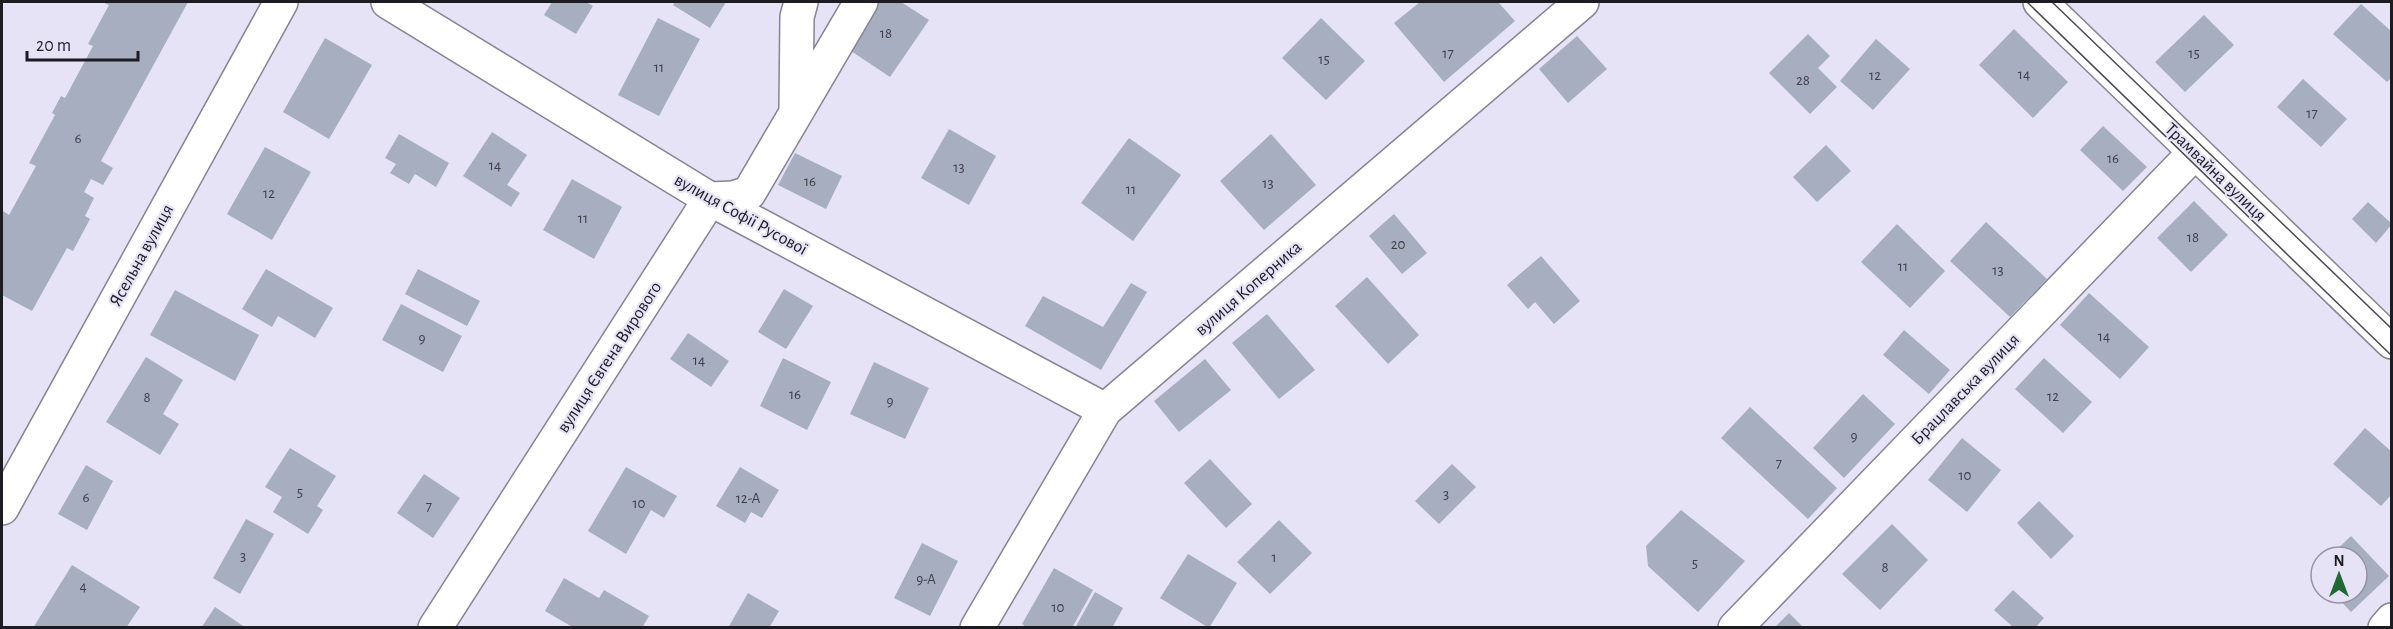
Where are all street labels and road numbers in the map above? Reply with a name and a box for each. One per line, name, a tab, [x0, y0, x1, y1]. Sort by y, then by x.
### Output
street label: Трамвайна вулиця	[2161, 120, 2269, 225]
street label: вулиця Софії Русової	[671, 171, 810, 259]
street label: Ясельна вулиця	[107, 202, 177, 309]
street label: вулиця Коперника	[1192, 238, 1305, 340]
street label: вулиця Євгена Вирового	[554, 279, 665, 436]
street label: Брацлавська вулиця	[1908, 331, 2023, 449]

